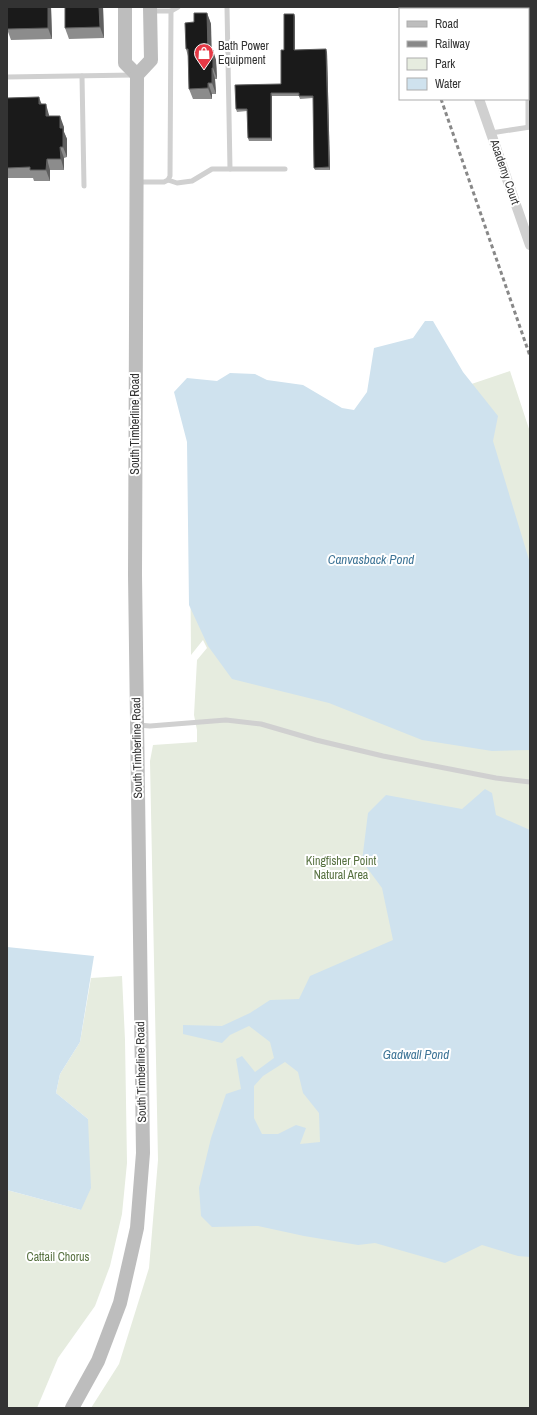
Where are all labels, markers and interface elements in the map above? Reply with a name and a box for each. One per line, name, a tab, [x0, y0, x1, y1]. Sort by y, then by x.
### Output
legend	[399, 8, 529, 100]
text: Road	[435, 16, 459, 32]
text: Railway	[435, 36, 470, 52]
place label: Bath Power Equipment	[218, 38, 270, 68]
shop icon: Bath Power Equipment	[193, 42, 215, 70]
text: Park	[435, 56, 455, 72]
text: Water	[435, 76, 462, 92]
street label: Academy Court	[486, 136, 524, 207]
street label: South Timberline Road	[127, 373, 143, 475]
water label: Canvasback Pond	[328, 551, 414, 568]
street label: South Timberline Road	[128, 697, 146, 799]
park label: Kingfisher Point Natural Area	[306, 853, 377, 883]
street label: South Timberline Road	[132, 1021, 150, 1123]
water label: Gadwall Pond	[383, 1046, 449, 1063]
park label: Cattail Chorus	[27, 1249, 90, 1265]

